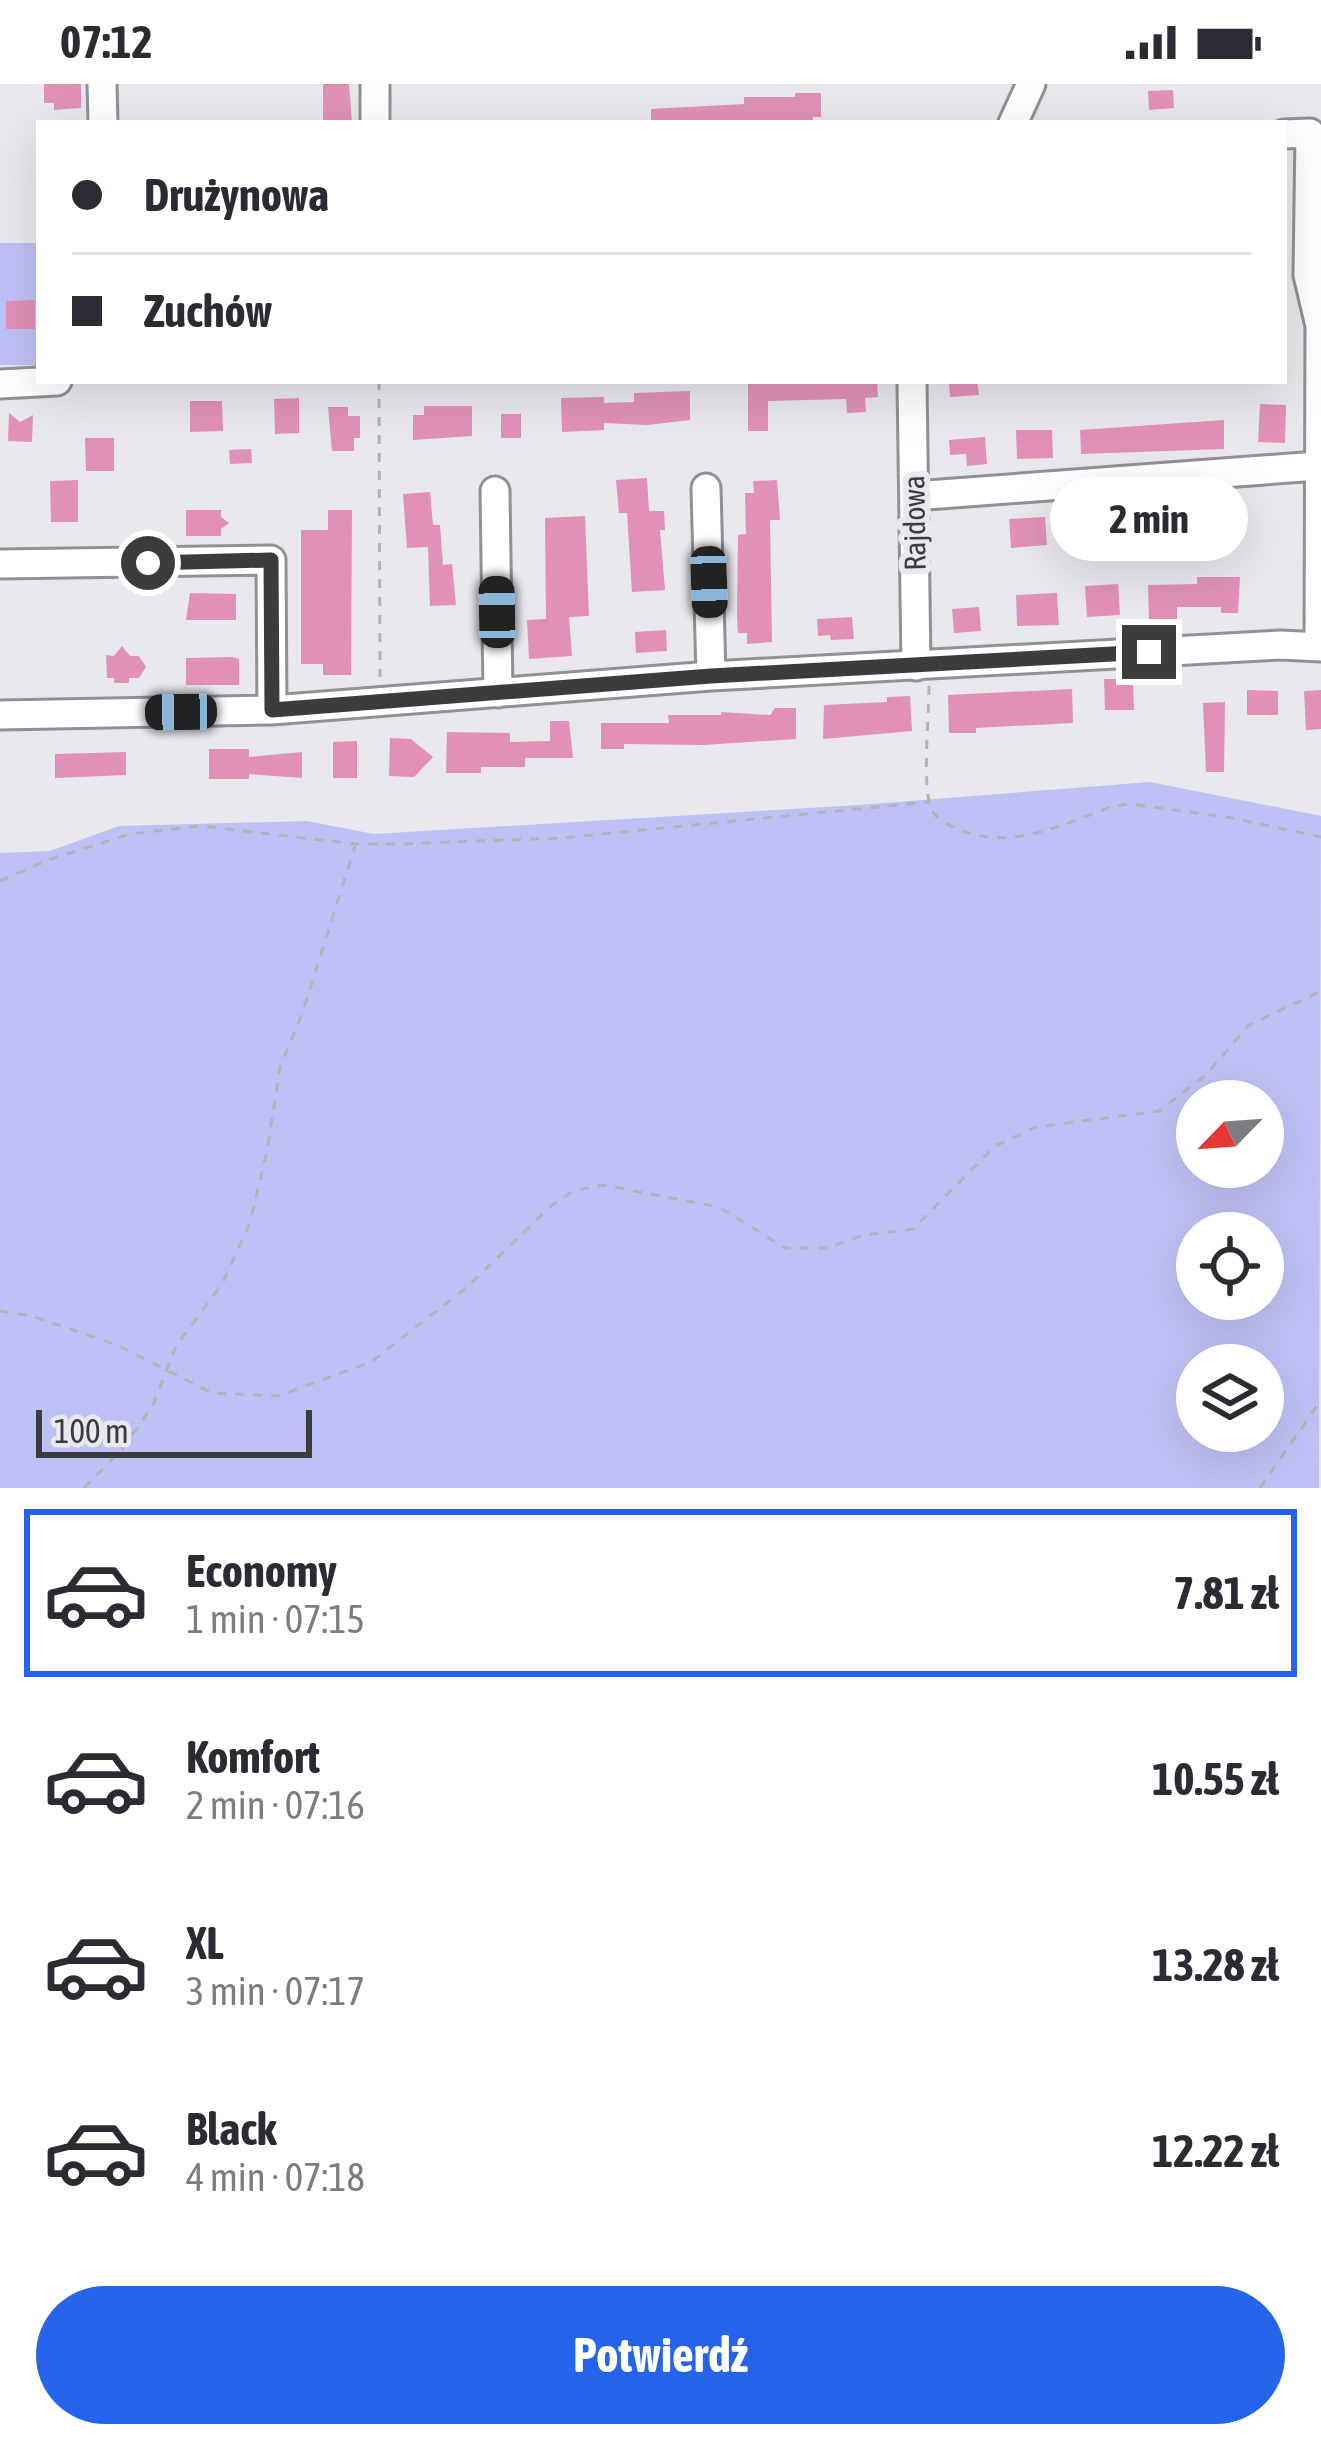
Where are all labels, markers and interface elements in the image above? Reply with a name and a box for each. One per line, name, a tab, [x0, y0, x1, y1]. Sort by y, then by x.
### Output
text: 07:12	[60, 16, 153, 68]
text: Drużynowa	[144, 169, 329, 221]
text: Zuchów	[144, 285, 272, 337]
street label: Rajdowa	[896, 475, 932, 571]
callout: 2 min	[1050, 478, 1248, 562]
text: 2 min	[1109, 497, 1189, 541]
route start	[121, 536, 175, 590]
car	[690, 545, 728, 619]
car	[478, 576, 516, 648]
route end	[1122, 625, 1176, 679]
car	[145, 693, 217, 731]
north arrow	[1176, 1080, 1284, 1188]
map controls	[1176, 1080, 1284, 1452]
button: locate	[1176, 1212, 1284, 1320]
button: layers	[1176, 1344, 1284, 1452]
scale bar	[36, 1404, 312, 1457]
text: 100 m	[54, 1412, 129, 1450]
icon: car	[42, 1539, 150, 1647]
text: Economy	[186, 1545, 337, 1597]
text: 7.81 zł	[1173, 1567, 1279, 1619]
text: 1 min · 07:15	[186, 1597, 365, 1641]
icon: car	[42, 1725, 150, 1833]
text: Komfort	[186, 1731, 320, 1783]
text: 10.55 zł	[1152, 1753, 1279, 1805]
text: 2 min · 07:16	[186, 1783, 365, 1827]
icon: car	[42, 1911, 150, 2019]
text: XL	[186, 1917, 224, 1969]
text: 13.28 zł	[1152, 1939, 1279, 1991]
text: 3 min · 07:17	[186, 1969, 365, 2013]
icon: car	[42, 2097, 150, 2205]
text: Black	[186, 2103, 277, 2155]
text: 12.22 zł	[1152, 2125, 1279, 2177]
text: 4 min · 07:18	[186, 2155, 365, 2199]
button: Potwierdź	[36, 2286, 1285, 2424]

